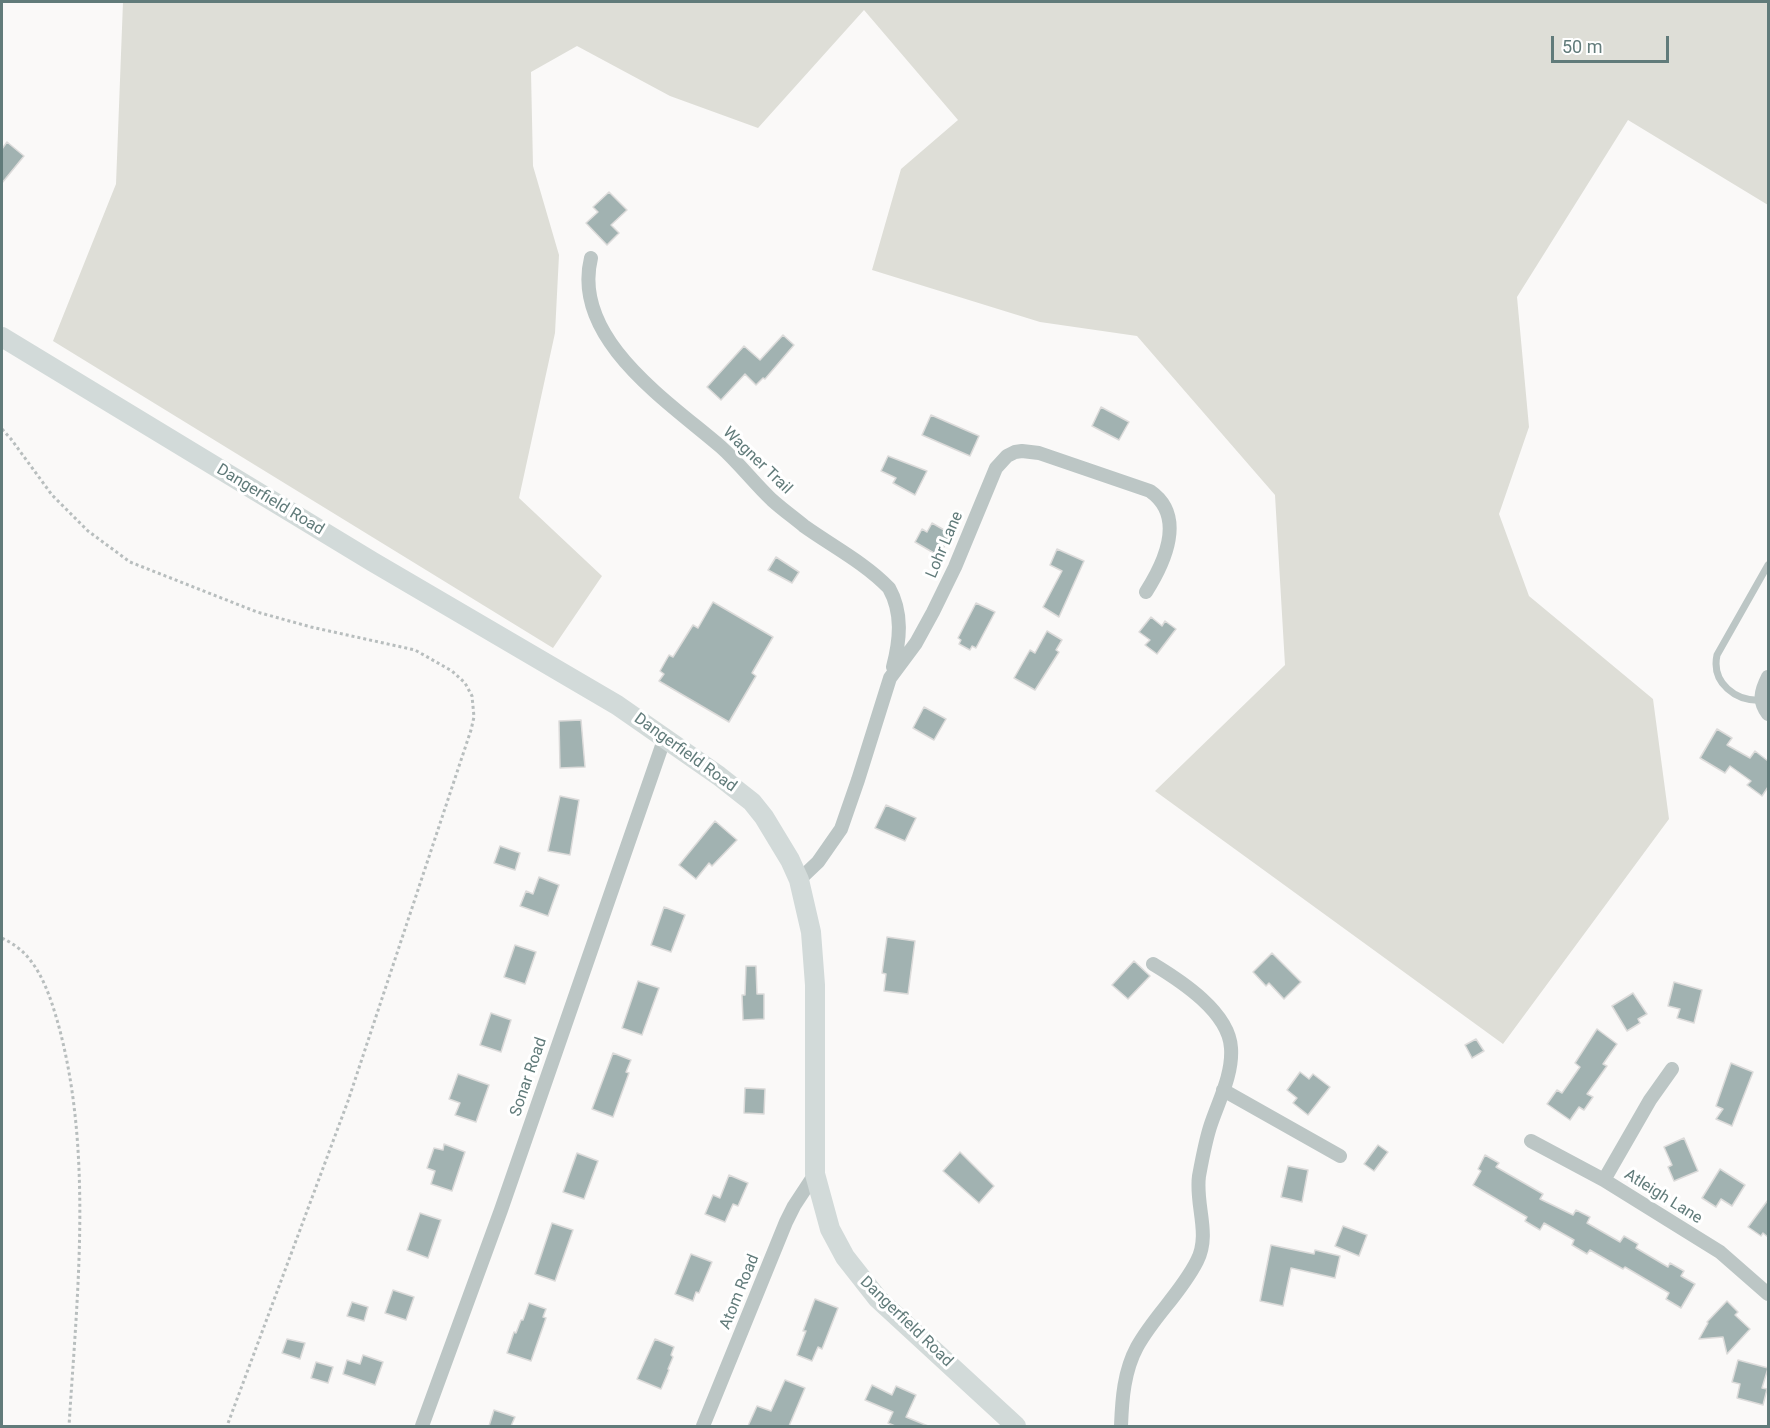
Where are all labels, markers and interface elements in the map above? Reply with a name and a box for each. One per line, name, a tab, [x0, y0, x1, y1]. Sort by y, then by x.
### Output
scale bar	[1554, 24, 1672, 62]
text: 50 m	[1562, 36, 1602, 57]
street label: Wagner Trail	[718, 423, 796, 499]
street label: Dangerfield Road	[213, 460, 327, 540]
street label: Lohr Lane	[922, 509, 968, 581]
street label: Dangerfield Road	[630, 709, 740, 797]
street label: Sonar Road	[507, 1035, 551, 1119]
street label: Atleigh Lane	[1621, 1165, 1705, 1229]
street label: Atom Road	[716, 1252, 764, 1332]
street label: Dangerfield Road	[855, 1273, 957, 1371]

